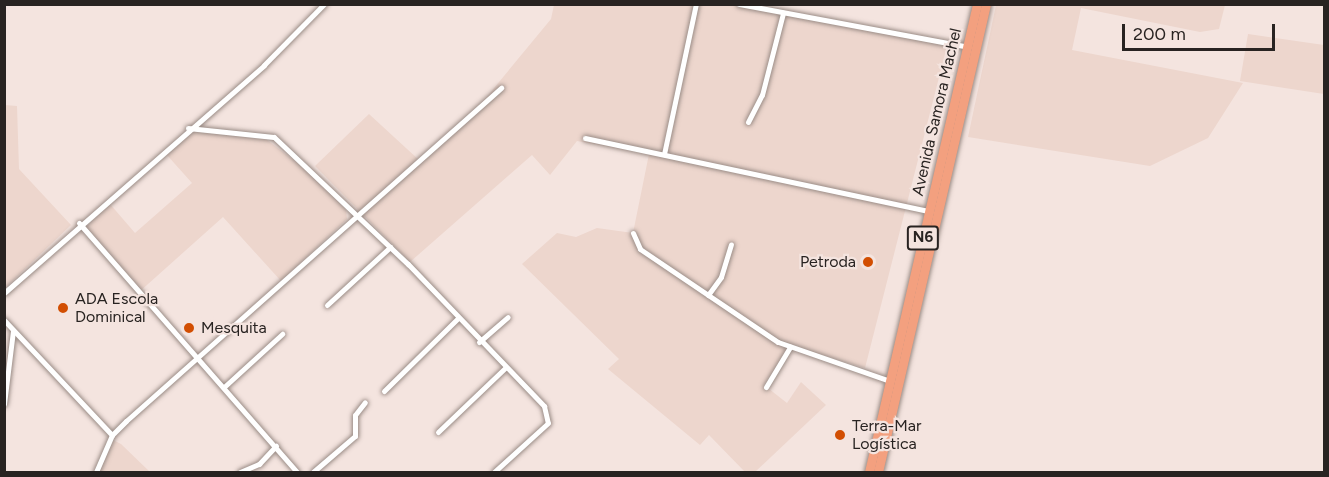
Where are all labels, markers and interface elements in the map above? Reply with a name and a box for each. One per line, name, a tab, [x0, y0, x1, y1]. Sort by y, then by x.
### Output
scale bar	[1125, 12, 1278, 50]
text: 200 m	[1133, 23, 1186, 45]
street label: Avenida Samora Machel	[908, 26, 966, 198]
road number: N6	[906, 226, 940, 250]
place label: Petroda	[800, 252, 856, 272]
marker: Petroda	[861, 255, 875, 269]
place label: ADA Escola Dominical	[75, 289, 158, 327]
marker: ADA Escola Dominical	[56, 301, 70, 315]
place label: Mesquita	[201, 318, 267, 338]
marker: Mesquita	[182, 321, 196, 335]
place label: Terra-Mar Logística	[852, 416, 921, 454]
marker: Terra-Mar Logística	[833, 428, 847, 442]

